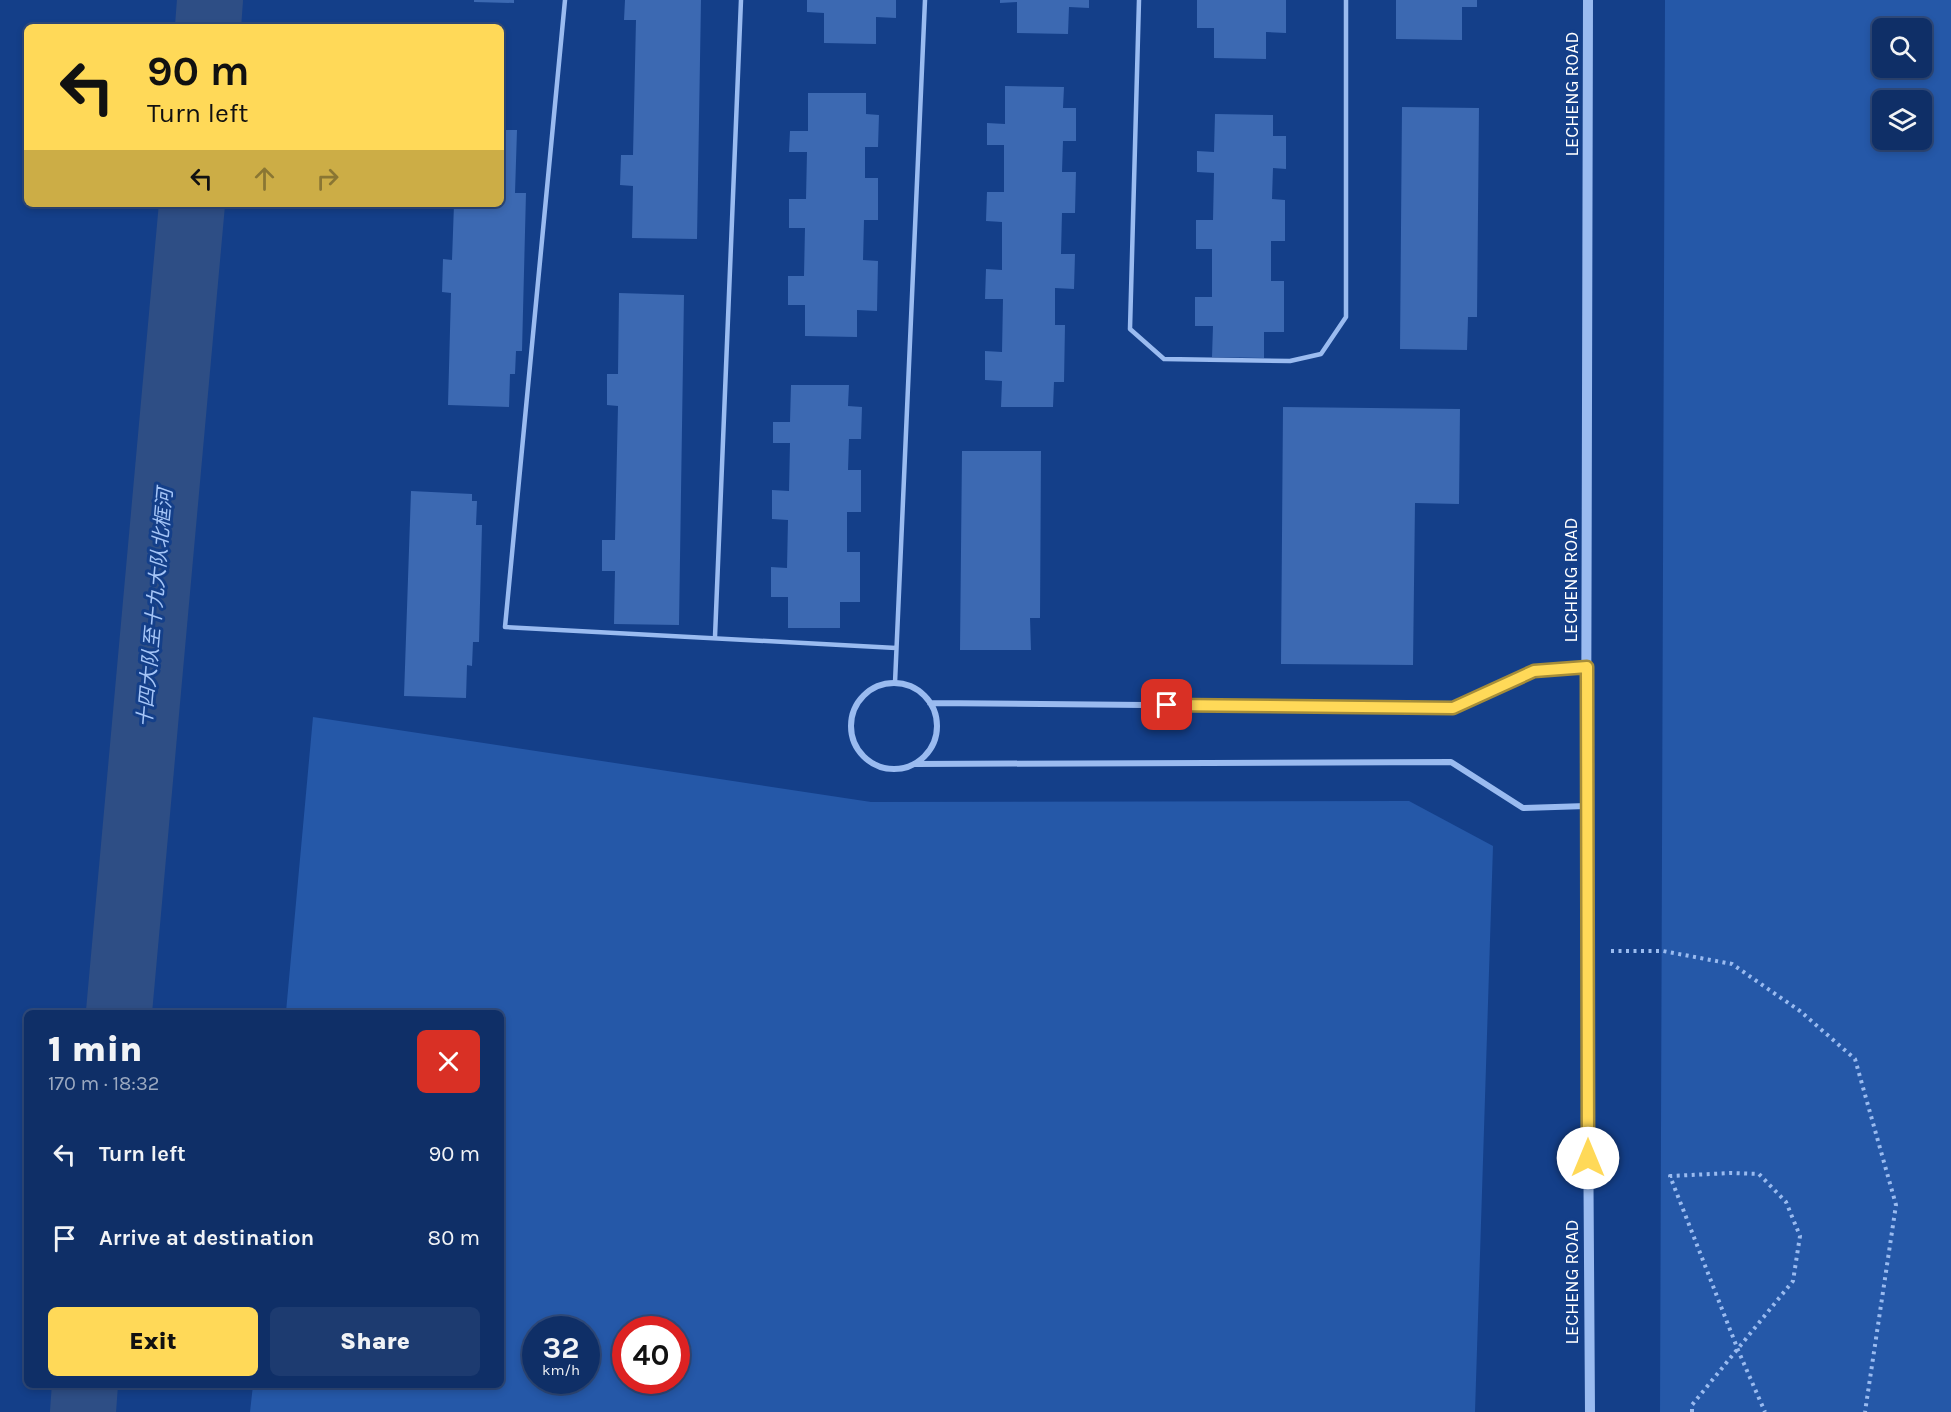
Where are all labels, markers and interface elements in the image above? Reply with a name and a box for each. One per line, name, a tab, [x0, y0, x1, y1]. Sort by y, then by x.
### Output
map controls	[1872, 18, 1932, 150]
button: search	[1872, 18, 1932, 78]
street label: LECHENG ROAD	[1561, 32, 1583, 156]
text: 90 m	[147, 46, 250, 96]
icon: left	[48, 48, 126, 126]
button: layers	[1872, 90, 1932, 150]
text: Turn left	[147, 97, 248, 129]
icon: left	[185, 162, 218, 195]
icon: ahead	[248, 162, 281, 195]
icon: right	[311, 162, 344, 195]
water label: 十四大队至十九大队北框河	[133, 483, 177, 729]
street label: LECHENG ROAD	[1560, 518, 1582, 642]
pin	[1141, 679, 1192, 730]
icon: arrive	[1150, 688, 1183, 721]
text: 1 min	[48, 1028, 142, 1070]
button: close	[417, 1030, 480, 1093]
text: 170 m · 18:32	[48, 1072, 159, 1095]
position arrow	[1556, 1126, 1620, 1190]
icon: left	[48, 1138, 81, 1171]
text: Turn left	[99, 1141, 186, 1167]
text: 90 m	[428, 1141, 480, 1167]
street label: LECHENG ROAD	[1561, 1220, 1583, 1344]
icon: arrive	[48, 1222, 81, 1255]
text: Arrive at destination	[99, 1225, 314, 1251]
text: 80 m	[428, 1225, 480, 1251]
button: Exit	[48, 1307, 258, 1376]
button: Share	[270, 1307, 480, 1376]
speed limit sign: 40	[612, 1316, 690, 1394]
text: 32	[543, 1330, 579, 1366]
text: km/h	[542, 1361, 580, 1379]

